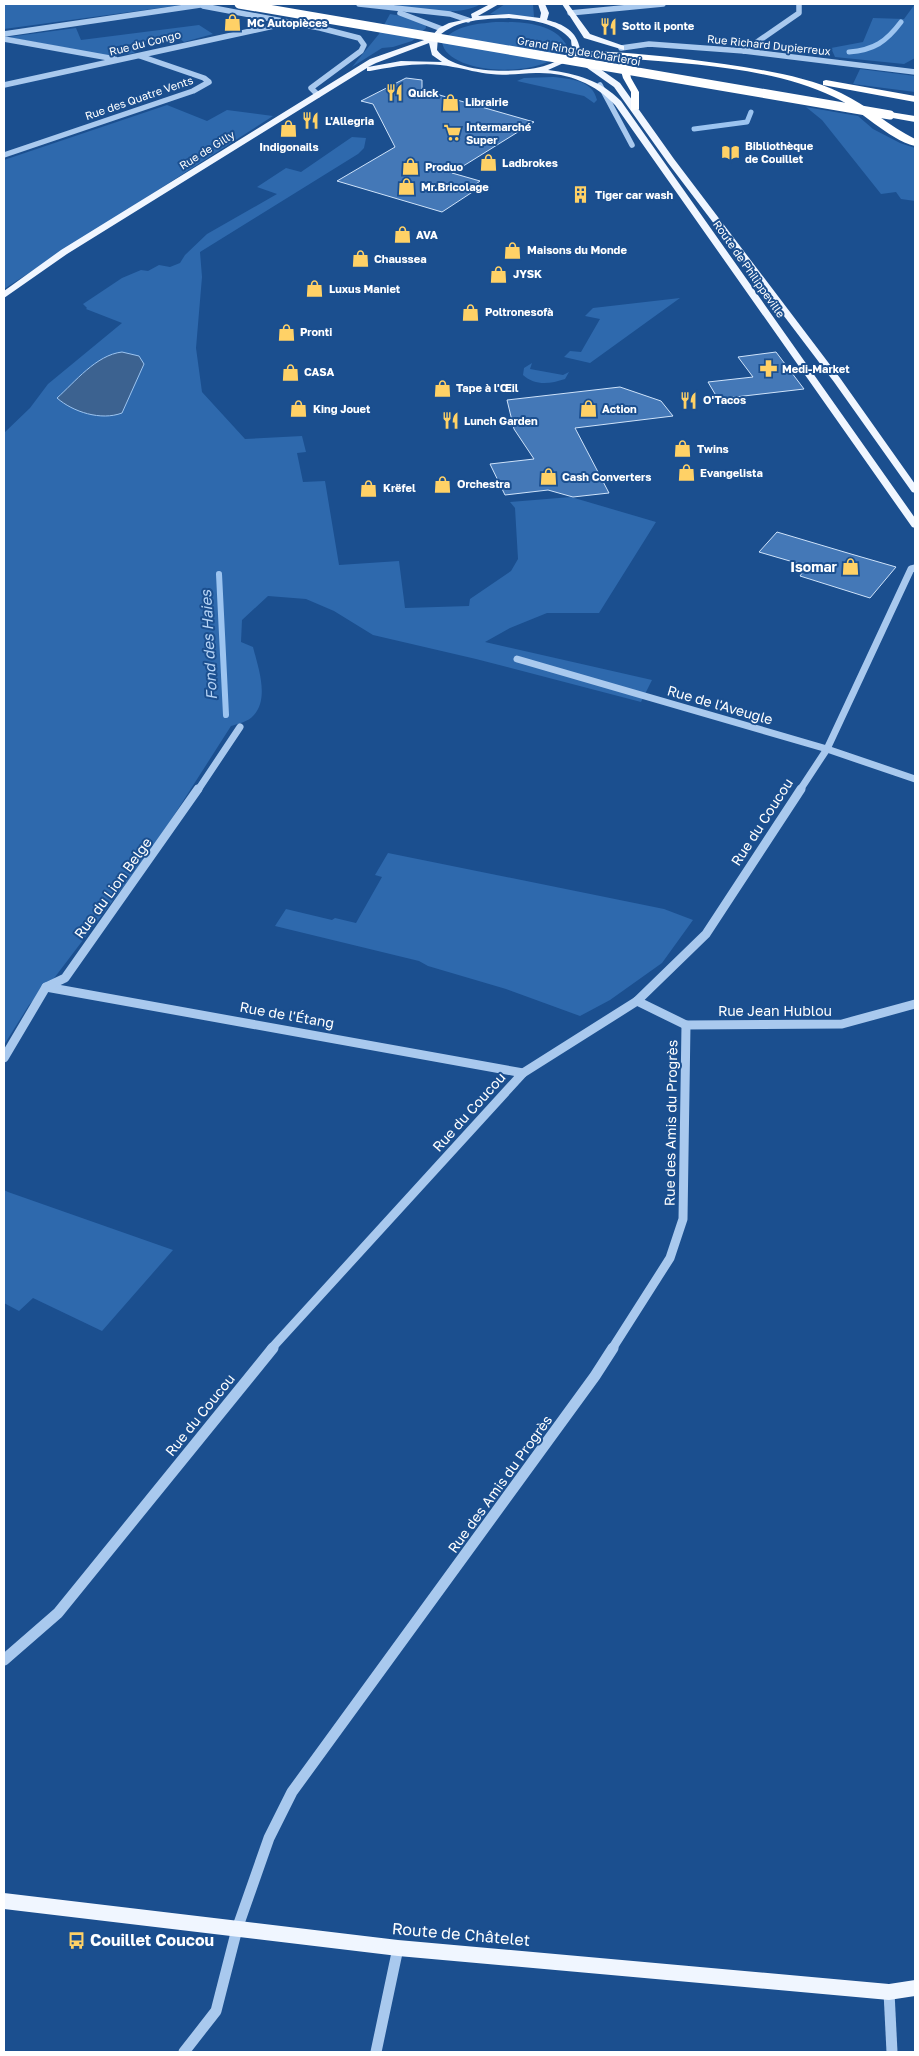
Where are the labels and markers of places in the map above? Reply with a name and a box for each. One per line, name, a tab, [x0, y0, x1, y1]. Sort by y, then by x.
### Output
shop icon: MC Autopièces	[223, 13, 243, 33]
place label: MC Autopièces	[247, 16, 328, 29]
restaurant icon: Sotto il ponte	[598, 16, 618, 36]
place label: Sotto il ponte	[622, 19, 695, 32]
restaurant icon: Quick	[384, 83, 404, 103]
place label: Quick	[408, 86, 439, 99]
shop icon: Librairie	[441, 92, 461, 112]
place label: Librairie	[465, 95, 509, 108]
restaurant icon: L'Allegria	[301, 111, 321, 131]
place label: L'Allegria	[325, 114, 374, 127]
shop icon: Indigonails	[279, 119, 299, 139]
place label: Intermarché Super	[466, 120, 532, 146]
supermarket icon: Intermarché Super	[442, 123, 462, 143]
place label: Bibliothèque de Couillet	[745, 139, 814, 165]
place label: Indigonails	[259, 140, 319, 153]
library icon: Bibliothèque de Couillet	[721, 142, 741, 162]
shop icon: Ladbrokes	[478, 153, 498, 173]
place label: Ladbrokes	[502, 156, 558, 169]
shop icon: Produo	[401, 157, 421, 177]
place label: Produo	[425, 160, 463, 173]
shop icon: Mr.Bricolage	[397, 177, 417, 197]
place label: Mr.Bricolage	[421, 180, 489, 193]
building icon: Tiger car wash	[571, 185, 591, 205]
place label: Tiger car wash	[595, 188, 674, 201]
shop icon: AVA	[392, 225, 412, 245]
place label: AVA	[416, 228, 438, 241]
shop icon: Maisons du Monde	[503, 240, 523, 260]
place label: Maisons du Monde	[527, 243, 627, 256]
shop icon: Chaussea	[350, 249, 370, 269]
place label: Chaussea	[374, 252, 427, 265]
shop icon: JYSK	[489, 264, 509, 284]
place label: JYSK	[513, 267, 542, 280]
shop icon: Luxus Maniet	[305, 279, 325, 299]
place label: Luxus Maniet	[329, 282, 401, 295]
shop icon: Poltronesofà	[461, 302, 481, 322]
place label: Poltronesofà	[485, 305, 554, 318]
shop icon: Pronti	[276, 322, 296, 342]
place label: Pronti	[300, 325, 332, 338]
pharmacy icon: Medi-Market	[758, 359, 778, 379]
shop icon: CASA	[280, 362, 300, 382]
place label: Medi-Market	[782, 362, 850, 375]
place label: CASA	[304, 365, 335, 378]
shop icon: Tape à l'Œil	[432, 378, 452, 398]
place label: Tape à l'Œil	[456, 381, 519, 394]
restaurant icon: O'Tacos	[679, 390, 699, 410]
place label: O'Tacos	[703, 393, 746, 406]
shop icon: King Jouet	[289, 399, 309, 419]
shop icon: Action	[578, 399, 598, 419]
place label: King Jouet	[313, 402, 371, 415]
place label: Action	[602, 402, 637, 415]
restaurant icon: Lunch Garden	[440, 411, 460, 431]
place label: Lunch Garden	[464, 414, 538, 427]
shop icon: Twins	[673, 439, 693, 459]
place label: Twins	[697, 442, 729, 455]
shop icon: Evangelista	[676, 463, 696, 483]
place label: Evangelista	[700, 466, 763, 479]
shop icon: Cash Converters	[538, 467, 558, 487]
place label: Cash Converters	[562, 470, 651, 483]
shop icon: Orchestra	[433, 474, 453, 494]
place label: Orchestra	[457, 477, 510, 490]
shop icon: Krëfel	[359, 478, 379, 498]
place label: Krëfel	[383, 481, 416, 494]
shop icon: Isomar	[841, 557, 861, 577]
place label: Isomar	[790, 558, 838, 575]
bus stop icon: Couillet Coucou	[66, 1930, 86, 1950]
place label: Couillet Coucou	[90, 1930, 214, 1950]

